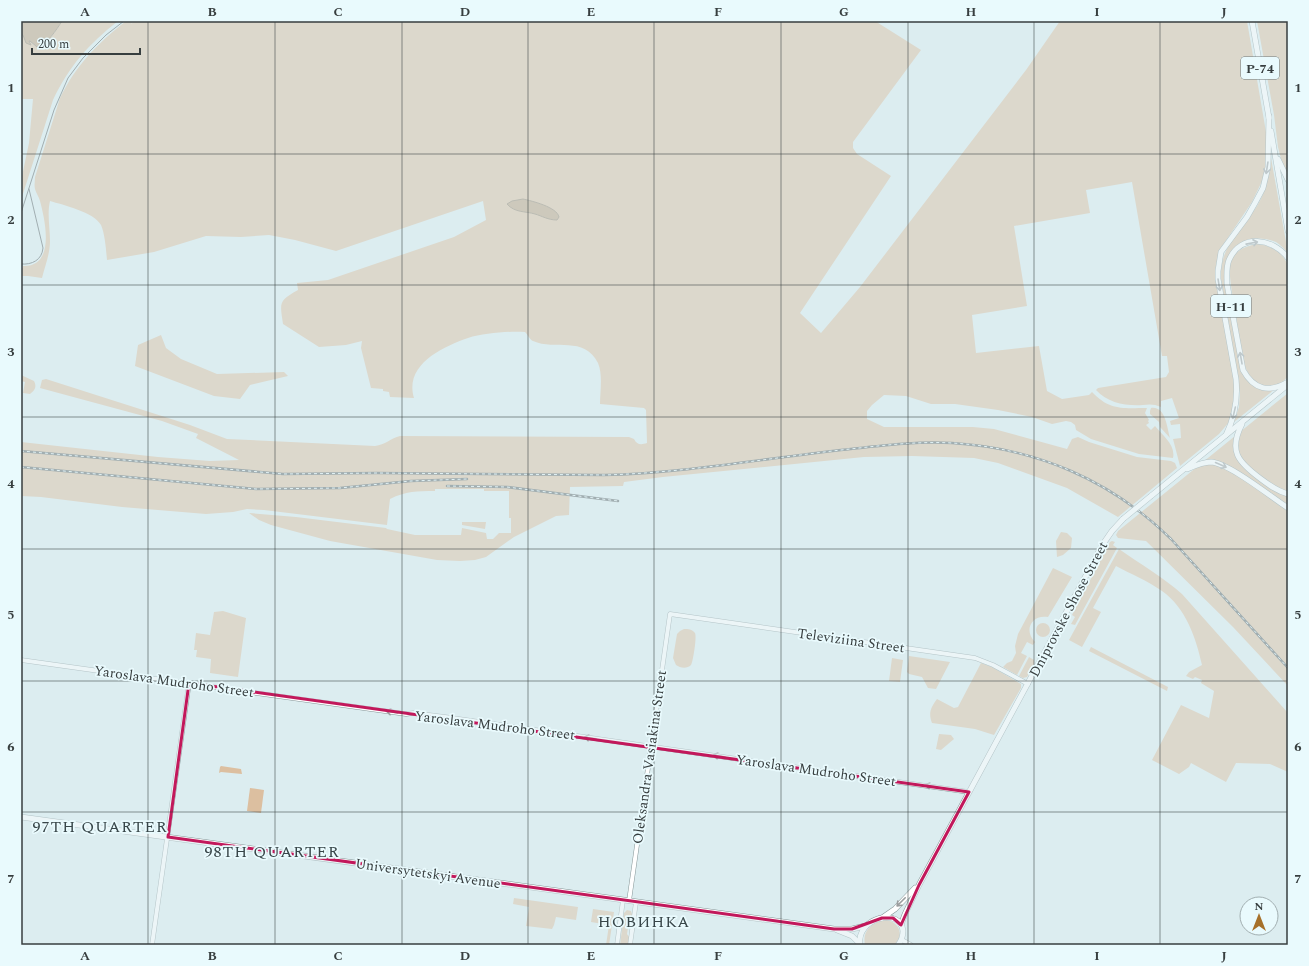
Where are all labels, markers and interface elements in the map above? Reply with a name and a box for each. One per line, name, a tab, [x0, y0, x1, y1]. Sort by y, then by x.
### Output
text: A	[80, 2, 90, 22]
text: B	[207, 2, 217, 22]
text: C	[333, 2, 343, 22]
text: D	[460, 2, 470, 22]
text: E	[587, 2, 596, 22]
text: F	[714, 2, 722, 22]
text: G	[839, 2, 849, 22]
text: H	[966, 2, 977, 22]
text: I	[1094, 2, 1100, 22]
text: J	[1221, 2, 1227, 22]
scale bar	[32, 30, 140, 56]
text: 200 m	[38, 35, 69, 54]
road number: Р-74	[1241, 57, 1279, 79]
text: 1	[7, 78, 15, 98]
text: 1	[1294, 78, 1302, 98]
one-way arrow	[1263, 162, 1271, 175]
text: 2	[7, 210, 15, 230]
text: 2	[1294, 210, 1302, 230]
one-way arrow	[1246, 238, 1259, 246]
one-way arrow	[1215, 278, 1223, 291]
road number: Н-11	[1211, 295, 1251, 317]
text: 3	[7, 342, 15, 362]
text: 3	[1294, 342, 1302, 362]
one-way arrow	[1237, 352, 1245, 365]
one-way arrow	[1230, 406, 1238, 419]
one-way arrow	[1215, 462, 1227, 470]
text: 4	[7, 474, 15, 494]
text: 4	[1294, 474, 1302, 494]
street label: Dniprovske Shose Street	[1024, 538, 1113, 681]
text: 5	[7, 605, 15, 625]
text: 5	[1294, 605, 1302, 625]
street label: Televiziina Street	[796, 623, 906, 658]
street label: Yaroslava Mudroho Street	[93, 660, 255, 703]
street label: Oleksandra Vasiakina Street	[627, 669, 672, 845]
street label: Yaroslava Mudroho Street	[414, 705, 576, 746]
one-way arrow	[386, 708, 399, 716]
one-way arrow	[584, 734, 597, 742]
text: 6	[7, 737, 15, 757]
text: 6	[1294, 737, 1302, 757]
street label: Yaroslava Mudroho Street	[735, 749, 897, 792]
one-way arrow	[713, 752, 726, 760]
one-way arrow	[925, 782, 938, 790]
district label: 97TH QUARTER	[32, 815, 168, 839]
district label: 98TH QUARTER	[204, 840, 340, 864]
street label: Universytetskyi Avenue	[354, 853, 502, 894]
text: 7	[7, 869, 15, 889]
text: 7	[1294, 869, 1302, 889]
north arrow	[1239, 896, 1279, 936]
one-way arrow	[896, 897, 906, 907]
text: N	[1255, 898, 1264, 915]
district label: НОВИНКА	[598, 910, 690, 934]
text: A	[80, 946, 90, 966]
text: B	[207, 946, 217, 966]
text: C	[333, 946, 343, 966]
text: D	[460, 946, 470, 966]
text: E	[587, 946, 596, 966]
text: F	[714, 946, 722, 966]
text: G	[839, 946, 849, 966]
text: H	[966, 946, 977, 966]
text: I	[1094, 946, 1100, 966]
text: J	[1221, 946, 1227, 966]

